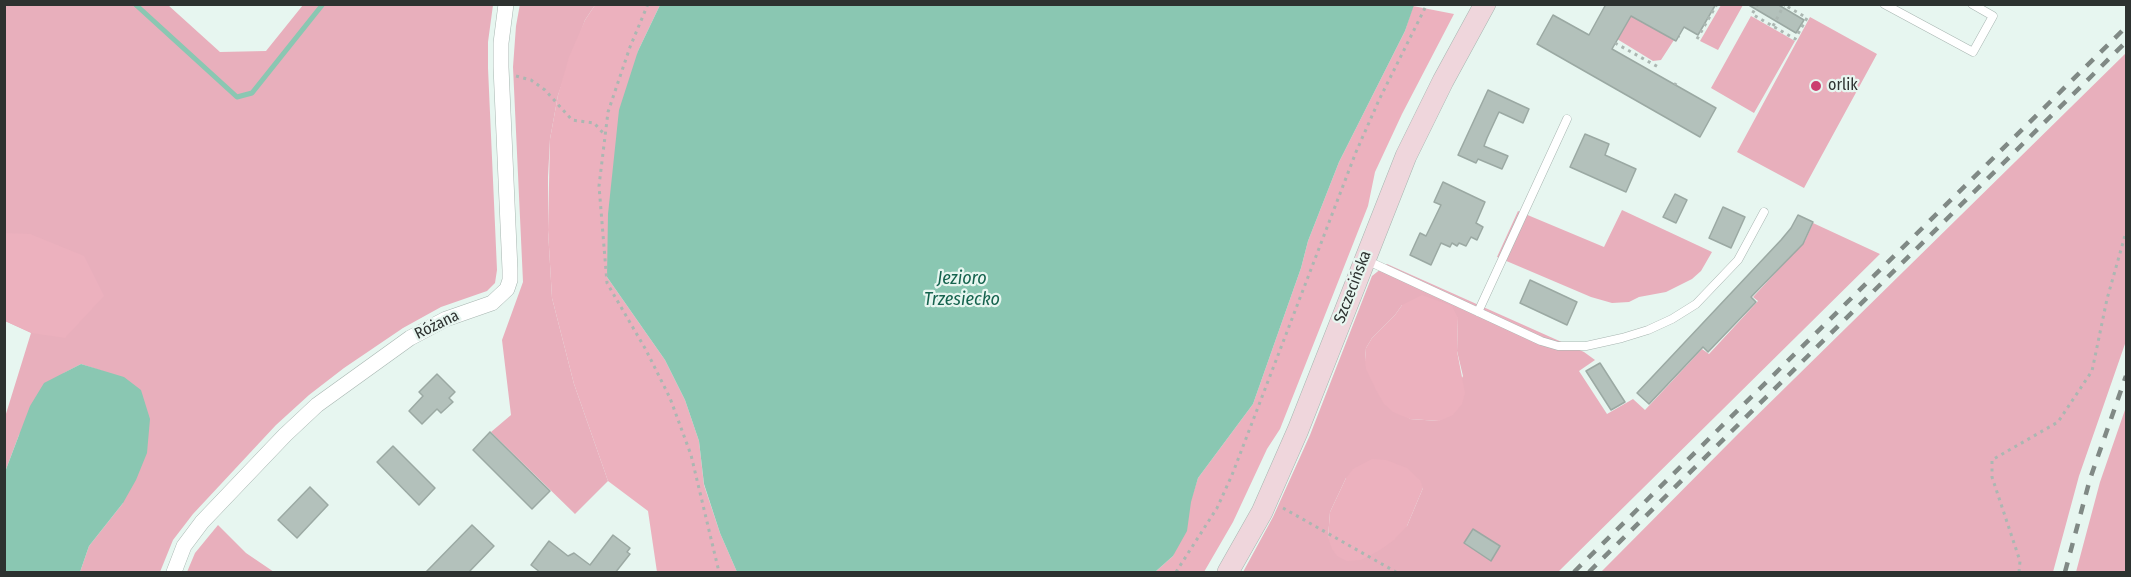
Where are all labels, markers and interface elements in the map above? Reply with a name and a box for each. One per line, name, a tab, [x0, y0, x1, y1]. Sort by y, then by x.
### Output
place label: orlik	[1828, 76, 1858, 96]
marker: orlik	[1809, 79, 1823, 93]
street label: Szczecińska	[1330, 248, 1376, 326]
water label: Jezioro Trzesiecko	[924, 268, 1000, 310]
street label: Różana	[412, 306, 462, 344]

